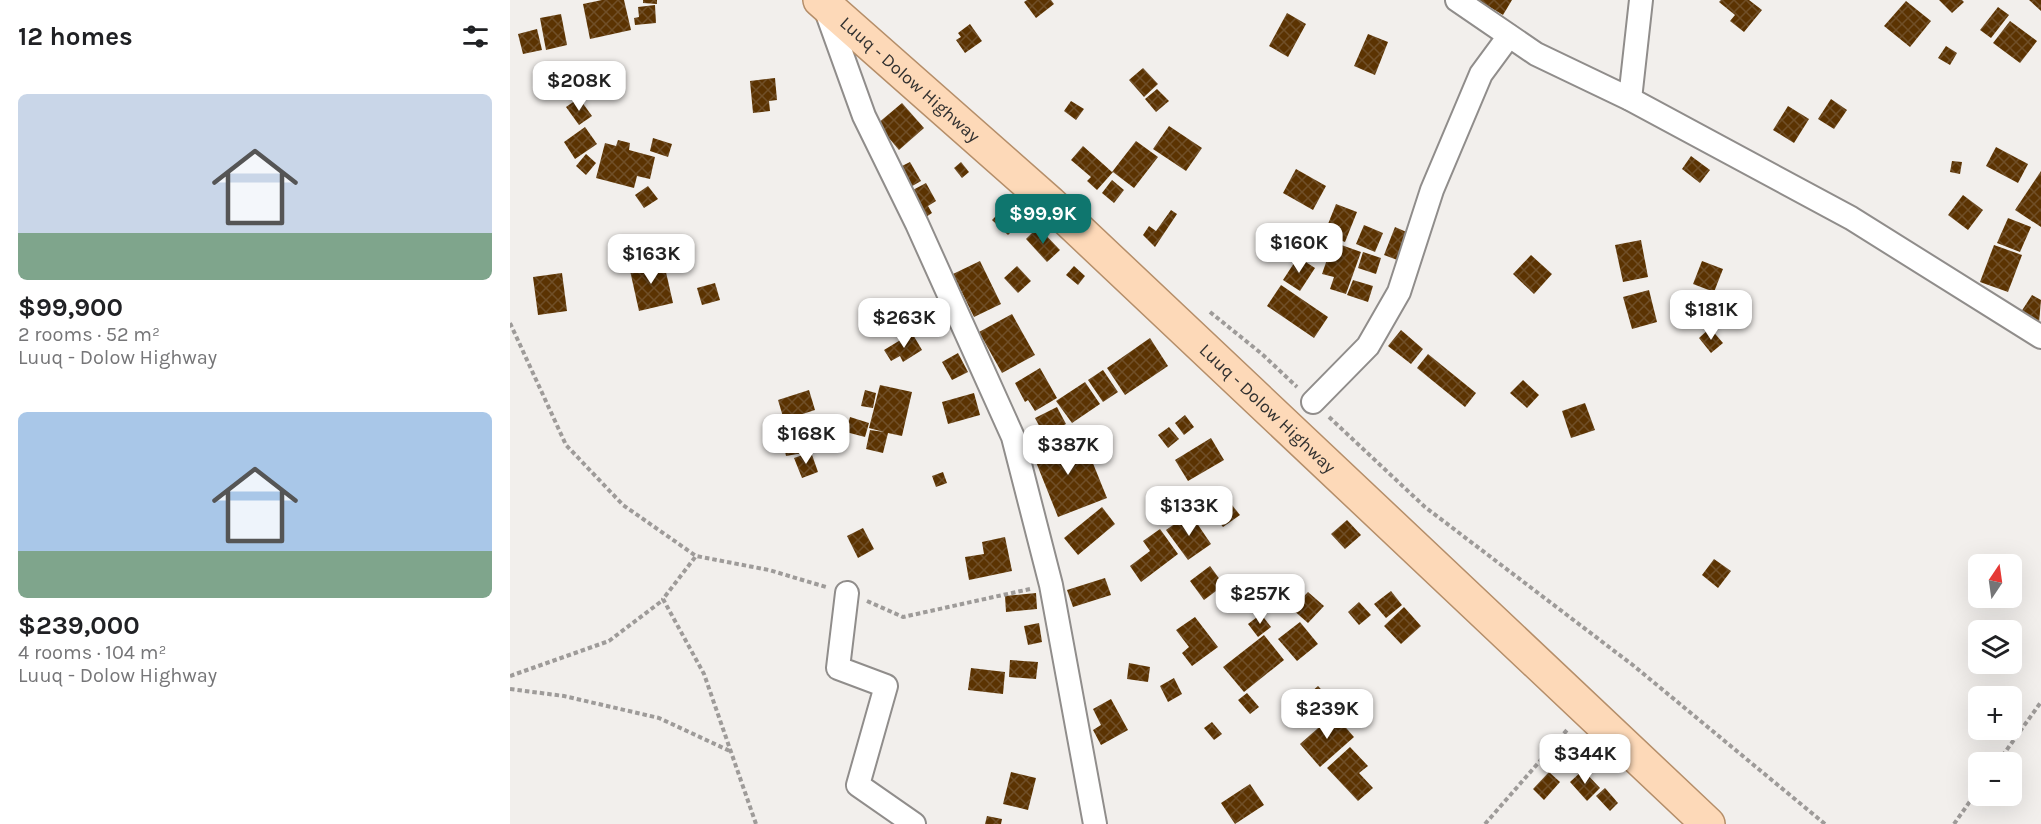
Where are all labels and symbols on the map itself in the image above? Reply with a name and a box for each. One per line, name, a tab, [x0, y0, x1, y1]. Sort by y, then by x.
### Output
street label: Luuq - Dolow Highway	[835, 12, 985, 147]
pin: $208K	[537, 61, 621, 112]
pin: $99.9K	[994, 194, 1092, 245]
pin: $160K	[1257, 223, 1341, 274]
pin: $163K	[609, 234, 693, 285]
pin: $181K	[1669, 290, 1753, 341]
pin: $263K	[862, 298, 946, 349]
street label: Luuq - Dolow Highway	[1195, 339, 1341, 478]
pin: $168K	[764, 414, 848, 465]
pin: $387K	[1026, 425, 1110, 476]
pin: $133K	[1147, 486, 1231, 537]
north arrow	[1968, 554, 2022, 608]
pin: $257K	[1218, 574, 1302, 625]
pin: $239K	[1285, 689, 1369, 740]
pin: $344K	[1543, 734, 1627, 785]

